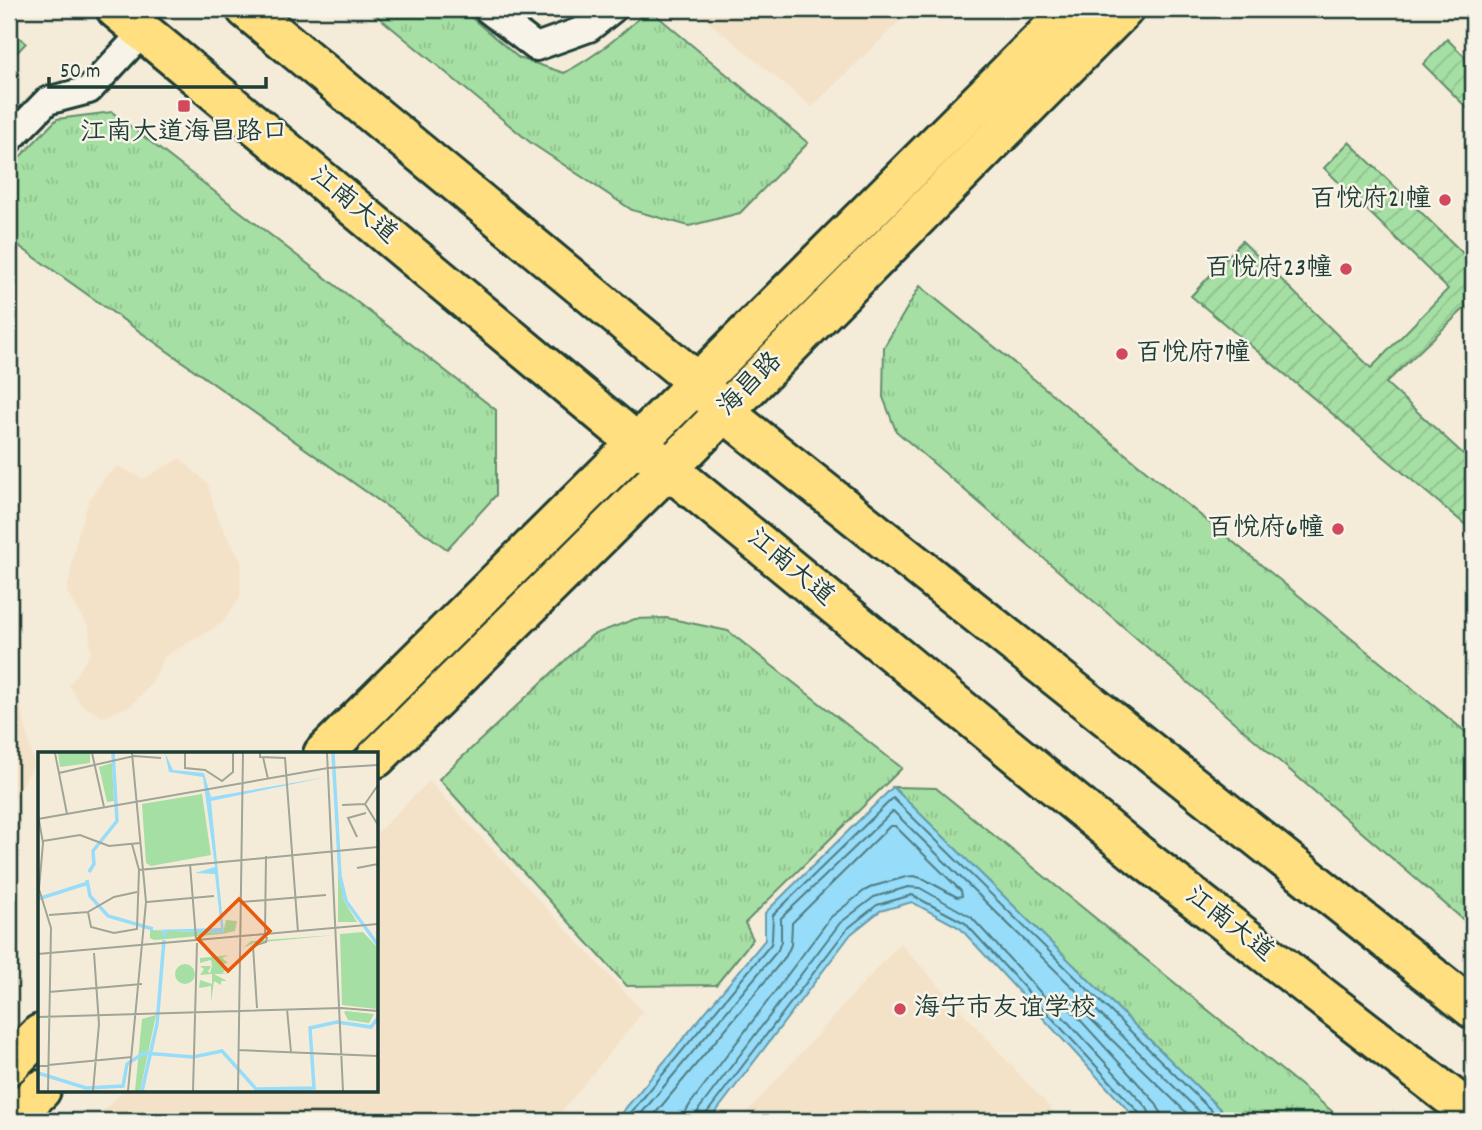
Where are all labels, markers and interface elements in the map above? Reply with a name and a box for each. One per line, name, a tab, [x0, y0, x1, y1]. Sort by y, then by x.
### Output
scale bar	[49, 46, 266, 90]
text: 50 m	[60, 58, 100, 88]
marker: 江南大道海昌路口	[176, 98, 192, 114]
place label: 江南大道海昌路口	[80, 115, 288, 152]
street label: 江南大道	[301, 158, 405, 254]
place label: 百悦府21幢	[1310, 182, 1431, 219]
marker: 百悦府21幢	[1437, 192, 1453, 208]
place label: 百悦府23幢	[1205, 251, 1332, 288]
marker: 百悦府23幢	[1338, 261, 1354, 277]
place label: 百悦府7幢	[1136, 336, 1250, 373]
street label: 海昌路	[710, 344, 792, 426]
marker: 百悦府7幢	[1114, 346, 1130, 362]
place label: 百悦府6幢	[1207, 511, 1324, 548]
street label: 江南大道	[738, 520, 842, 616]
marker: 百悦府6幢	[1330, 521, 1346, 537]
inset map	[38, 752, 378, 1092]
street label: 江南大道	[1177, 878, 1281, 972]
place label: 海宁市友谊学校	[914, 991, 1096, 1028]
marker: 海宁市友谊学校	[892, 1001, 908, 1017]

